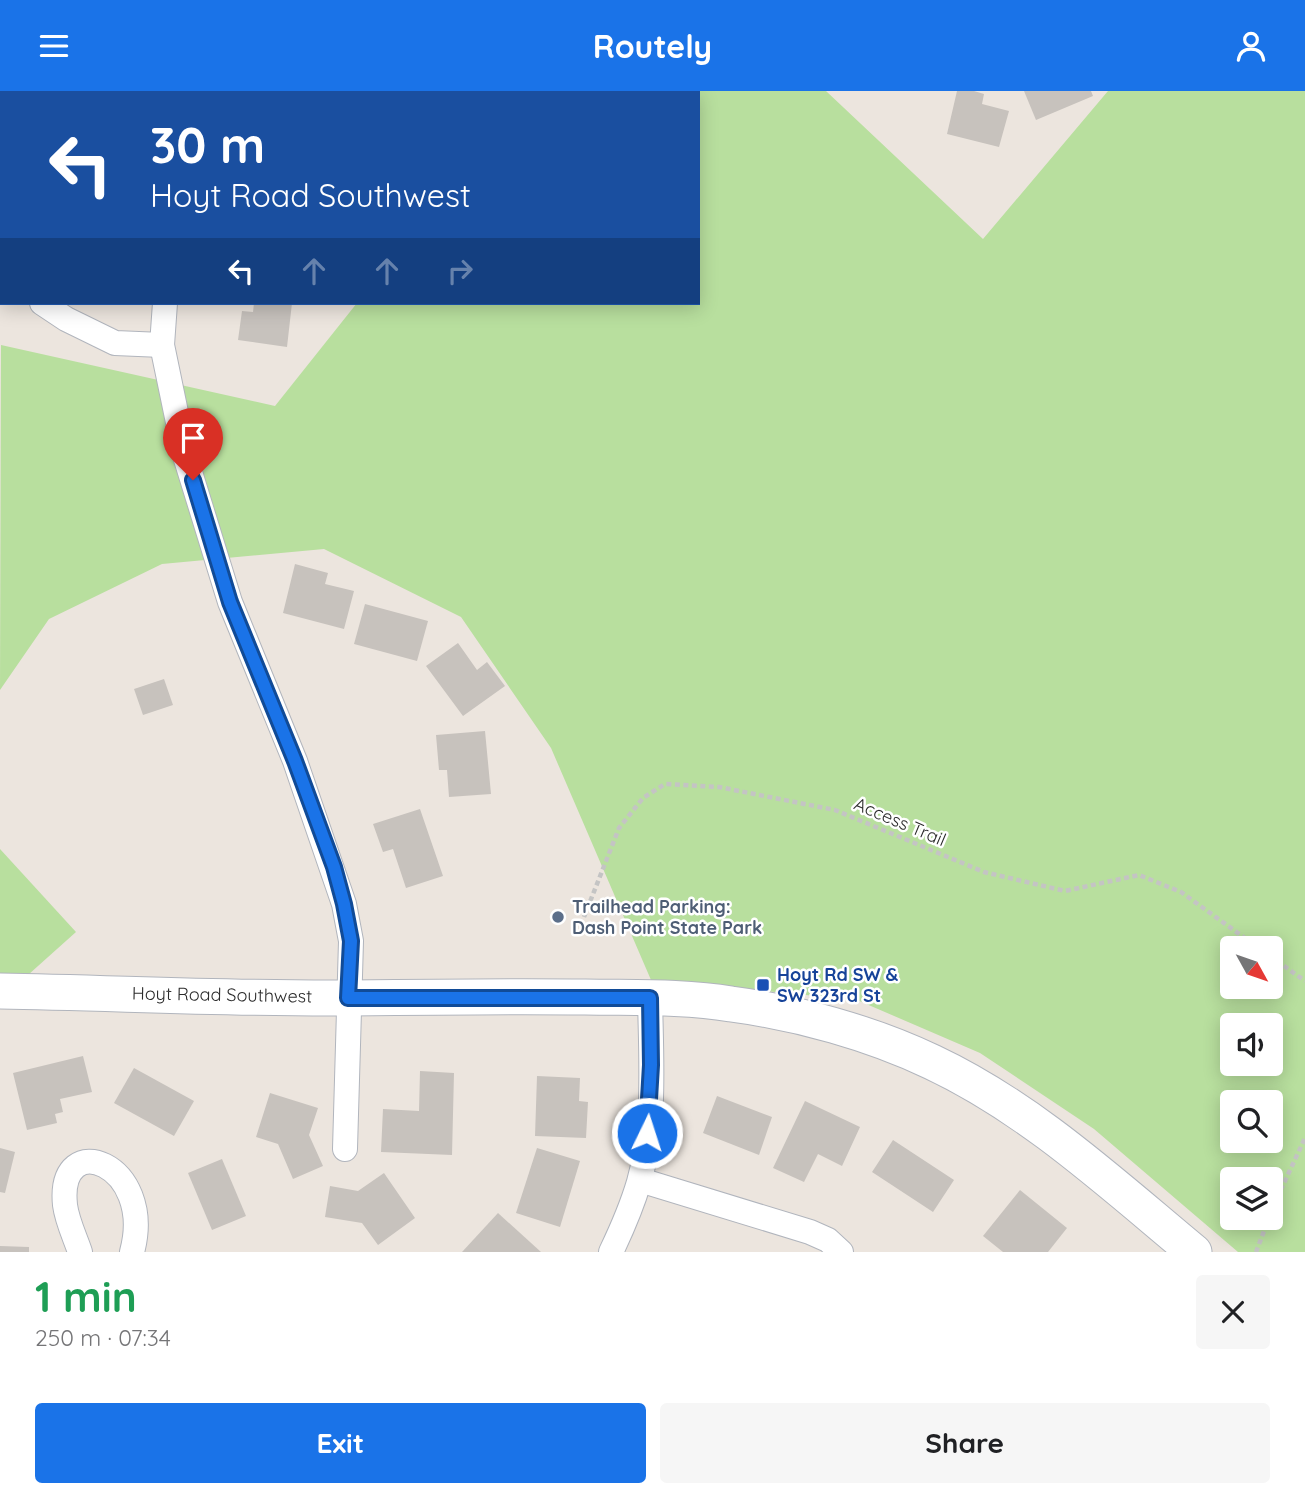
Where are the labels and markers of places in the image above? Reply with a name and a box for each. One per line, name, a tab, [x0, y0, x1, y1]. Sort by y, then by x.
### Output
pin	[163, 408, 223, 480]
place label: Trailhead Parking: Dash Point State Park	[572, 895, 762, 939]
marker: Trailhead Parking: Dash Point State Park	[550, 909, 566, 925]
place label: Hoyt Rd SW & SW 323rd St	[777, 963, 899, 1007]
marker: Hoyt Rd SW & SW 323rd St	[755, 977, 771, 993]

